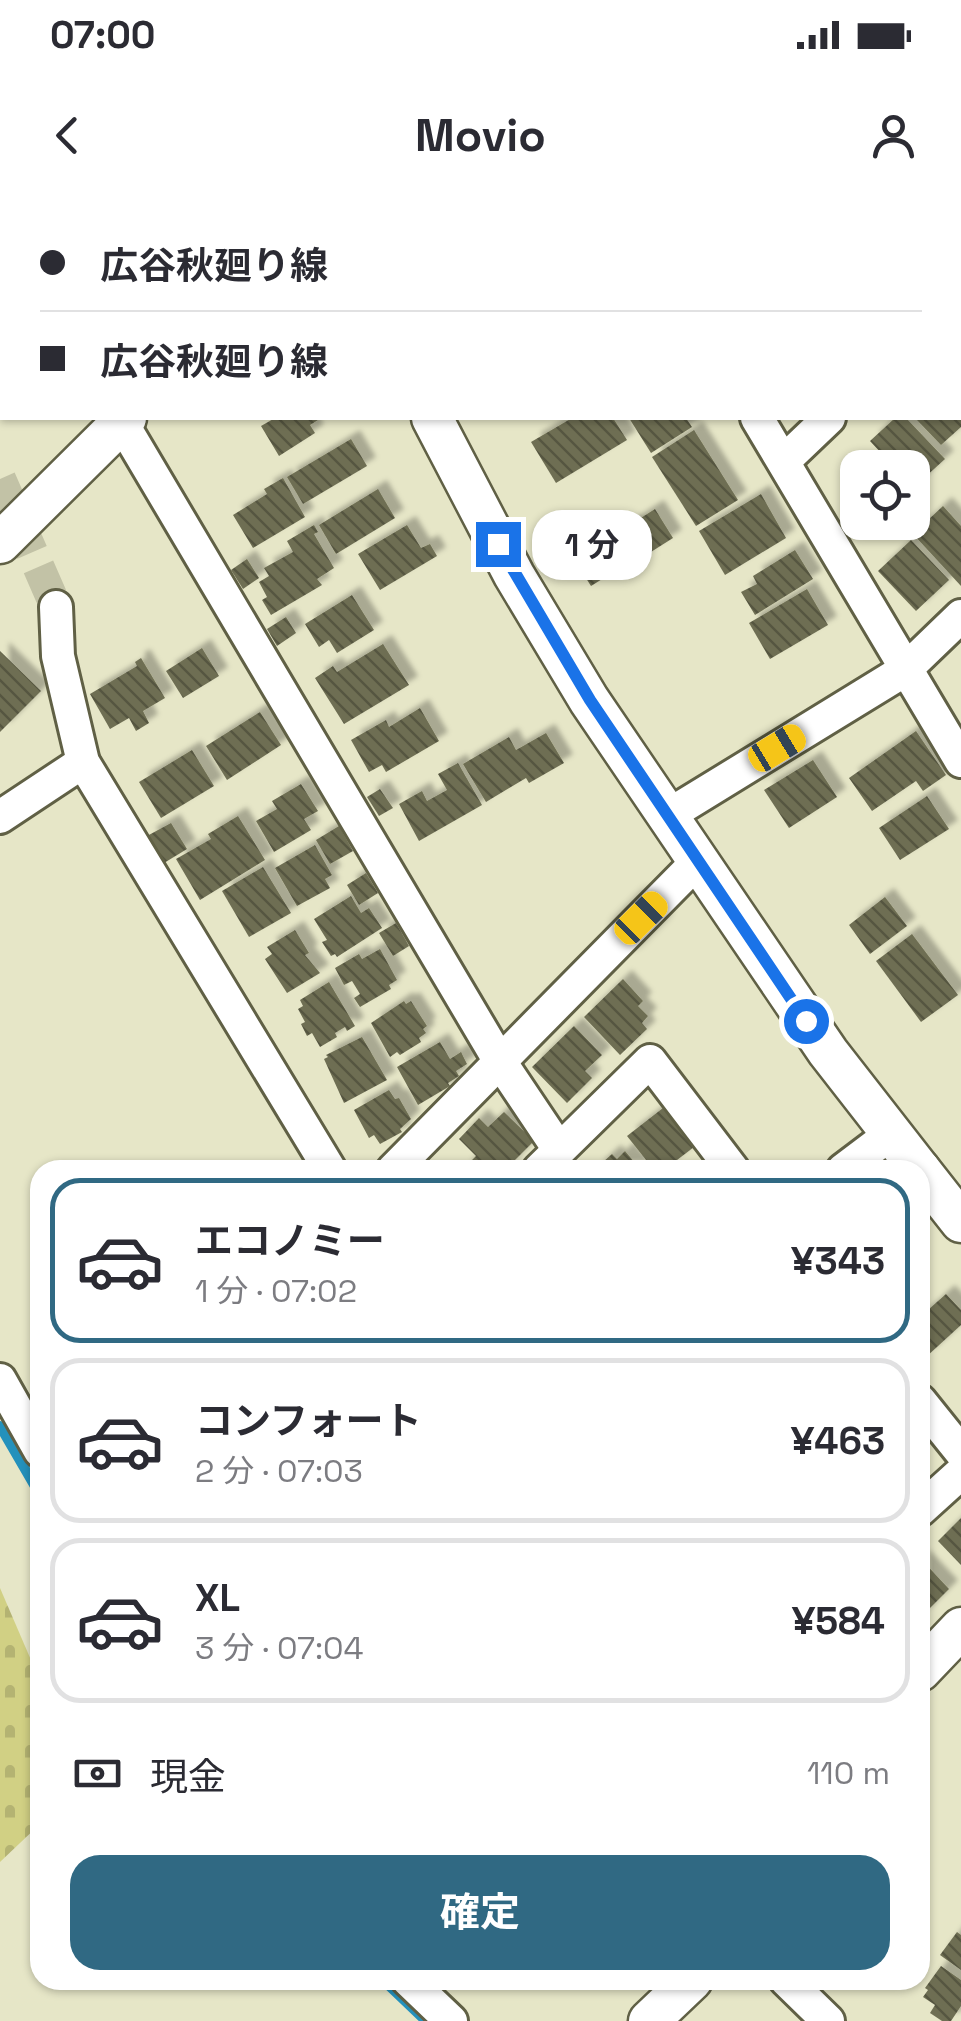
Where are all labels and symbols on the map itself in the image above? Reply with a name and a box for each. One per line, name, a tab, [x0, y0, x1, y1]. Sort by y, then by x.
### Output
callout: 1 分	[533, 509, 653, 579]
route end	[476, 522, 521, 567]
car	[744, 720, 810, 776]
car	[609, 886, 673, 950]
route start	[784, 999, 829, 1044]

